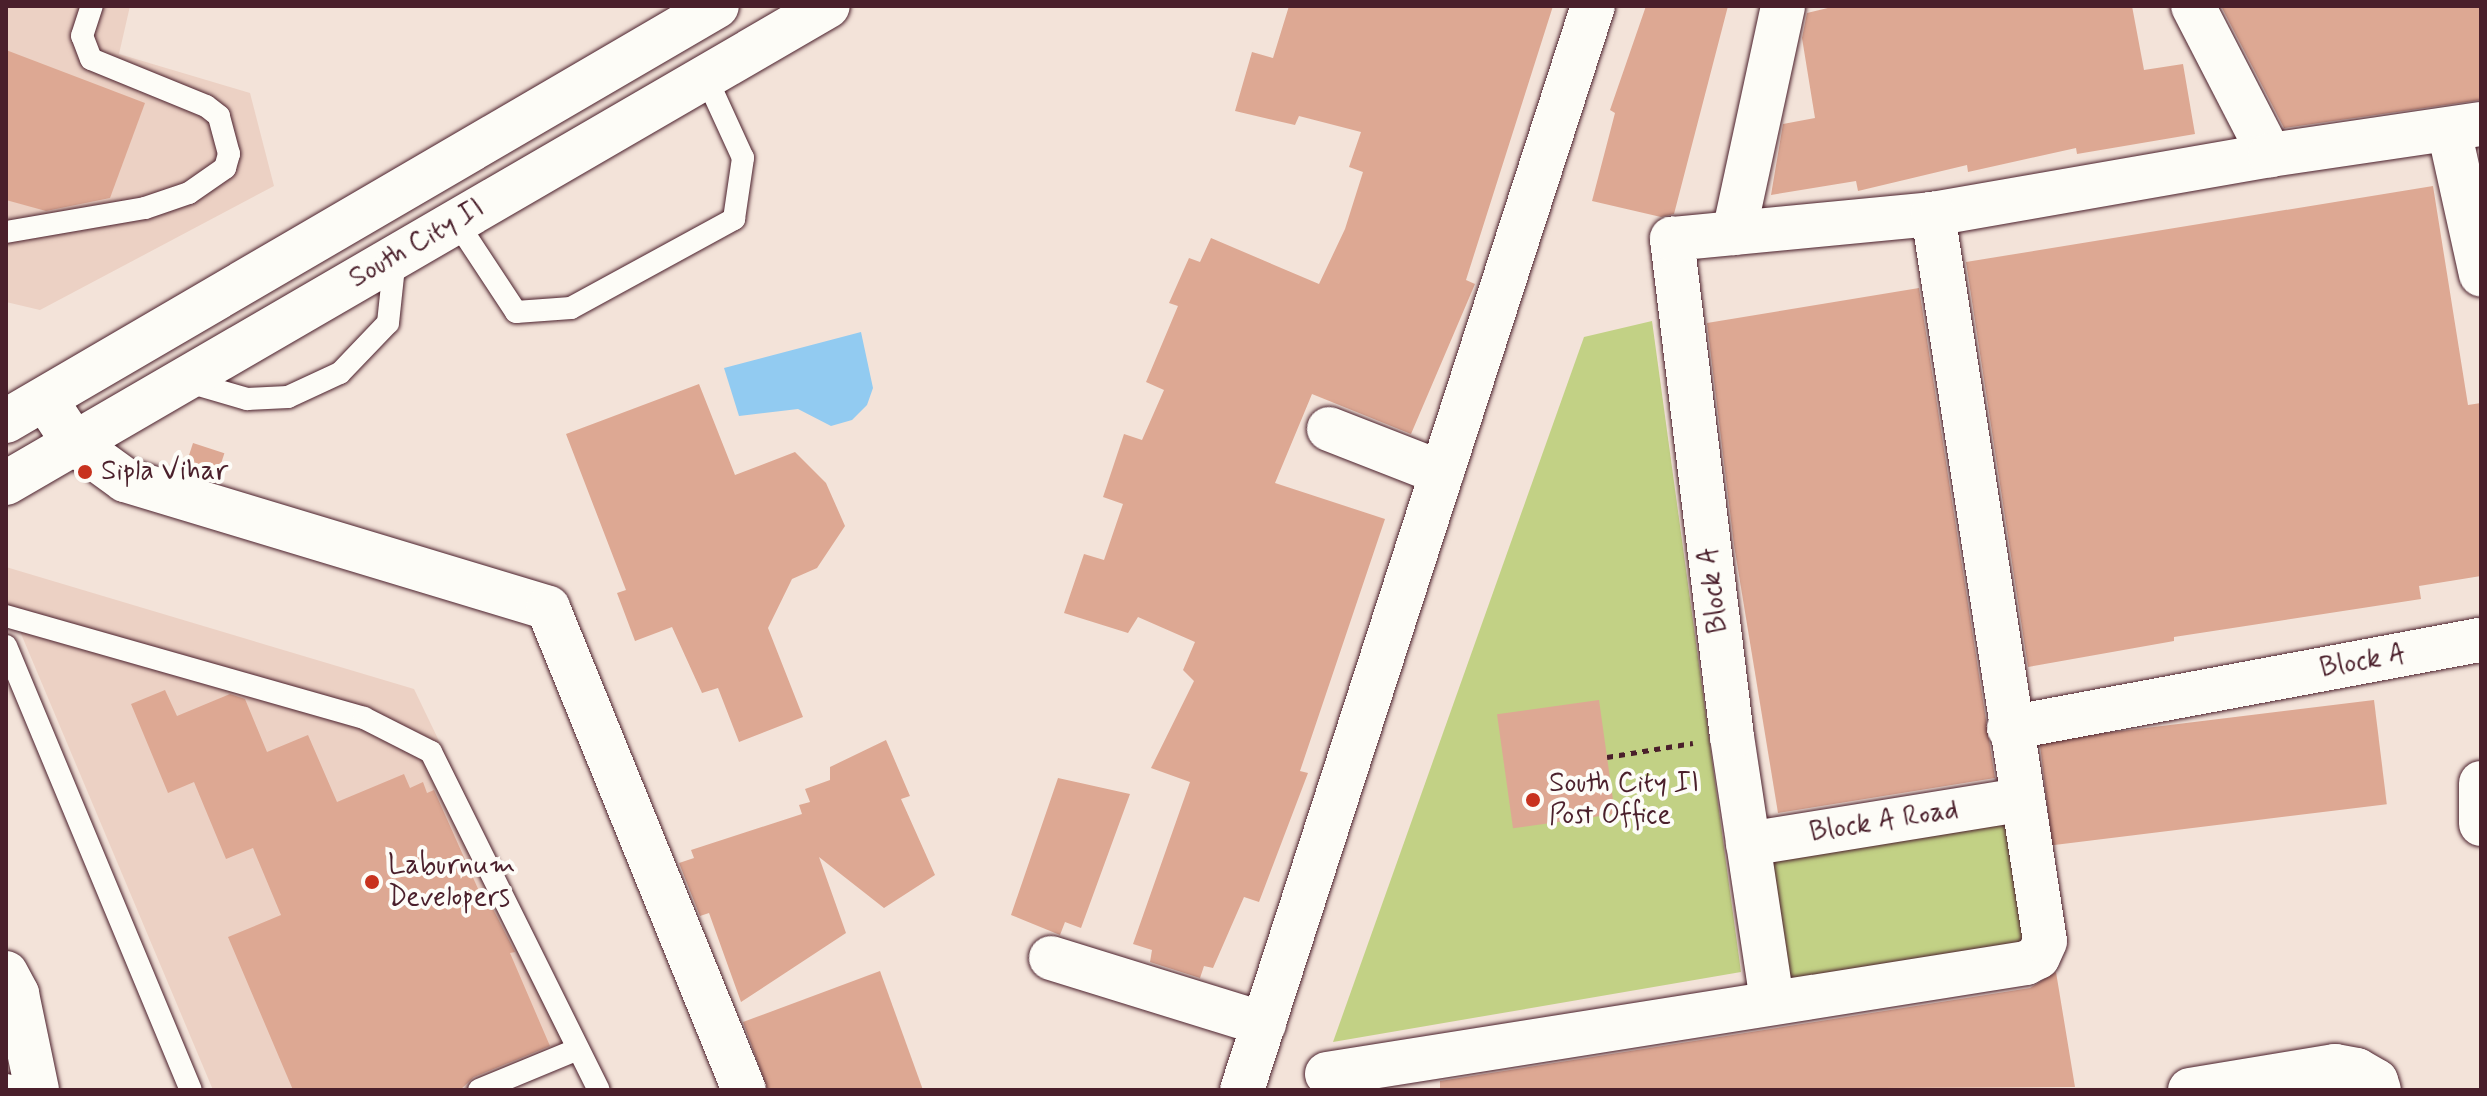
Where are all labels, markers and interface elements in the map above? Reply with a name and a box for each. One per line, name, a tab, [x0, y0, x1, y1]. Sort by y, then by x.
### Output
street label: South City II	[341, 190, 493, 298]
place label: Sipla Vihar	[101, 455, 227, 489]
marker: Sipla Vihar	[76, 463, 94, 481]
street label: Block A	[1692, 545, 1736, 635]
street label: Block A	[2317, 638, 2409, 686]
place label: South City II Post Office	[1549, 767, 1706, 833]
marker: South City II Post Office	[1524, 791, 1542, 809]
street label: Block A Road	[1807, 794, 1961, 850]
place label: Laburnum Developers	[388, 849, 516, 915]
marker: Laburnum Developers	[363, 873, 381, 891]

